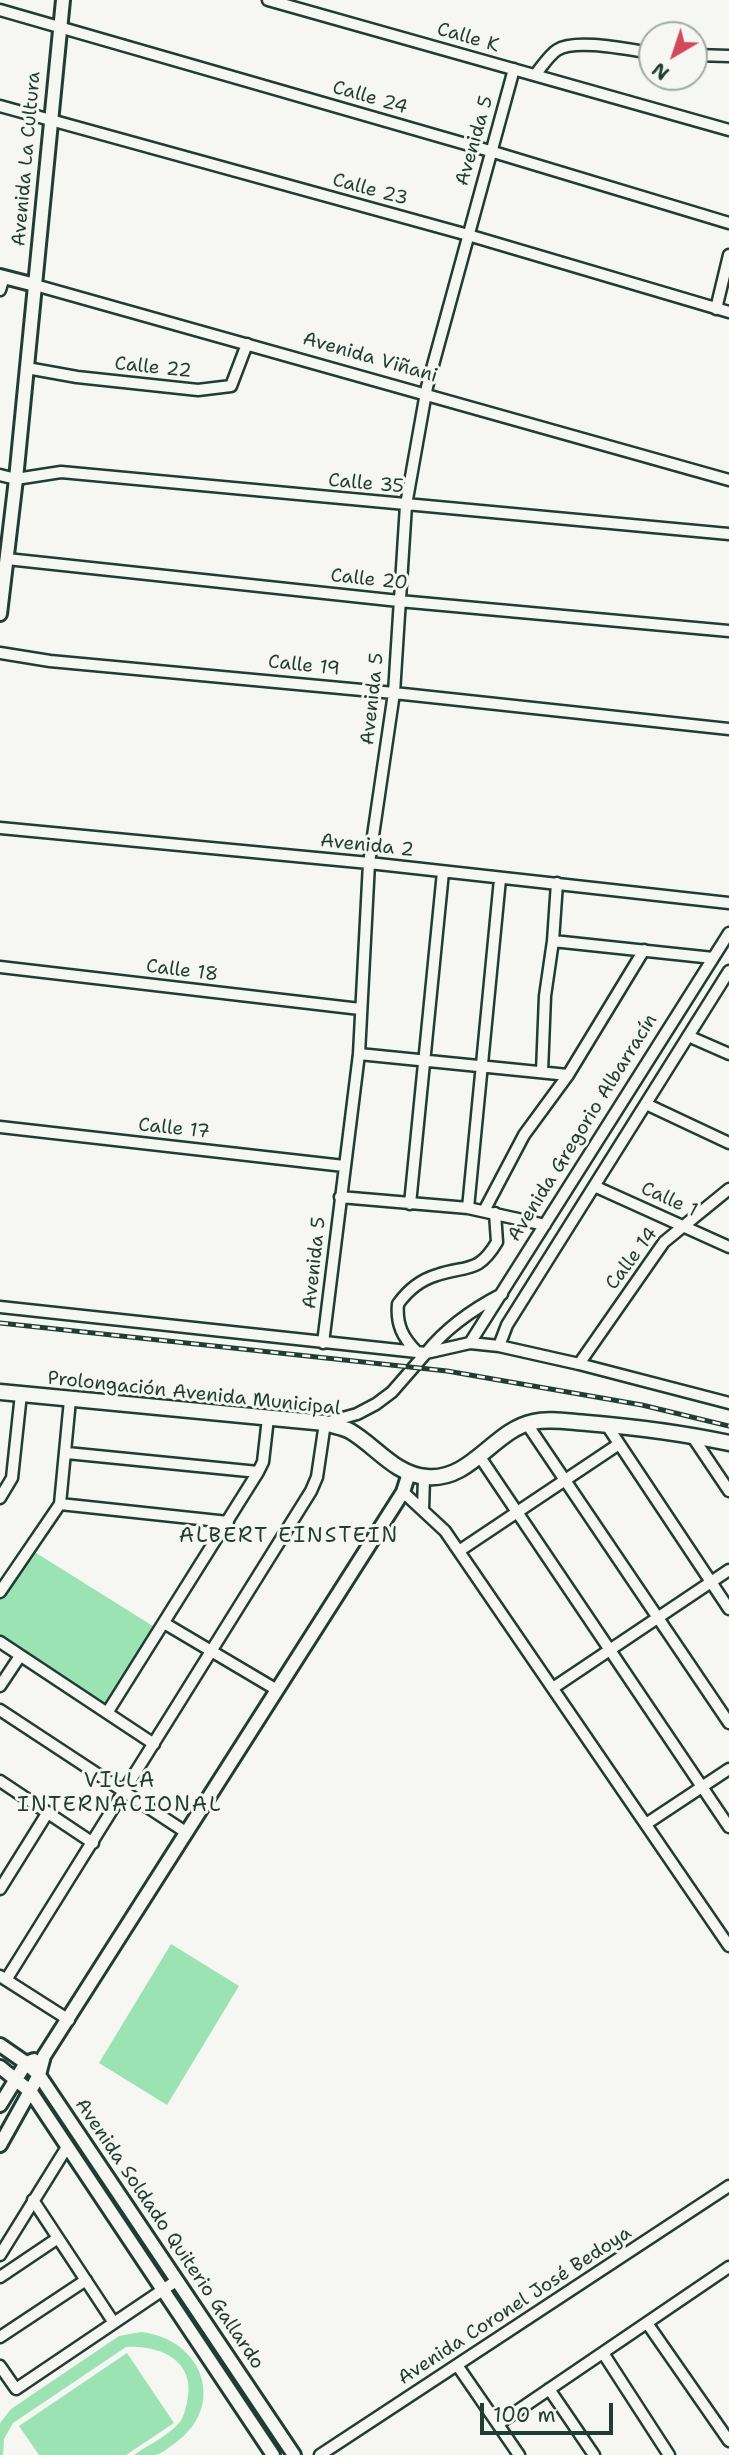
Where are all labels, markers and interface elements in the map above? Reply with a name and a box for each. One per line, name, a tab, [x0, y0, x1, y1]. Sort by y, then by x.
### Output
street label: Calle K	[434, 18, 502, 58]
north arrow	[638, 21, 708, 91]
text: N	[647, 57, 674, 86]
street label: Avenida La Cultura	[8, 71, 46, 247]
street label: Calle 24	[330, 76, 410, 120]
street label: Avenida 5	[451, 93, 499, 189]
street label: Calle 23	[330, 169, 410, 211]
street label: Avenida Viñani	[300, 328, 440, 388]
street label: Calle 22	[113, 353, 193, 383]
street label: Calle 35	[327, 469, 405, 499]
street label: Calle 20	[329, 565, 409, 595]
street label: Calle 19	[267, 651, 341, 681]
street label: Avenida 5	[357, 652, 389, 746]
street label: Avenida 2	[319, 830, 415, 862]
street label: Calle 18	[145, 955, 219, 987]
street label: Avenida Gregorio Albarracín	[503, 1010, 663, 1246]
street label: Calle 17	[137, 1114, 211, 1144]
street label: Calle 1	[637, 1177, 701, 1223]
street label: Avenida 5	[299, 1216, 331, 1310]
street label: Calle 14	[601, 1223, 663, 1295]
street label: Prolongación Avenida Municipal	[46, 1367, 342, 1421]
district label: ALBERT EINSTEIN	[181, 1524, 397, 1550]
district label: VILLA INTERNACIONAL	[19, 1769, 221, 1819]
street label: Avenida Soldado Quiterio Gallardo	[70, 2094, 268, 2374]
street label: Avenida Coronel José Bedoya	[394, 2222, 636, 2390]
scale bar	[484, 2388, 617, 2432]
text: 100 m	[493, 2401, 556, 2429]

